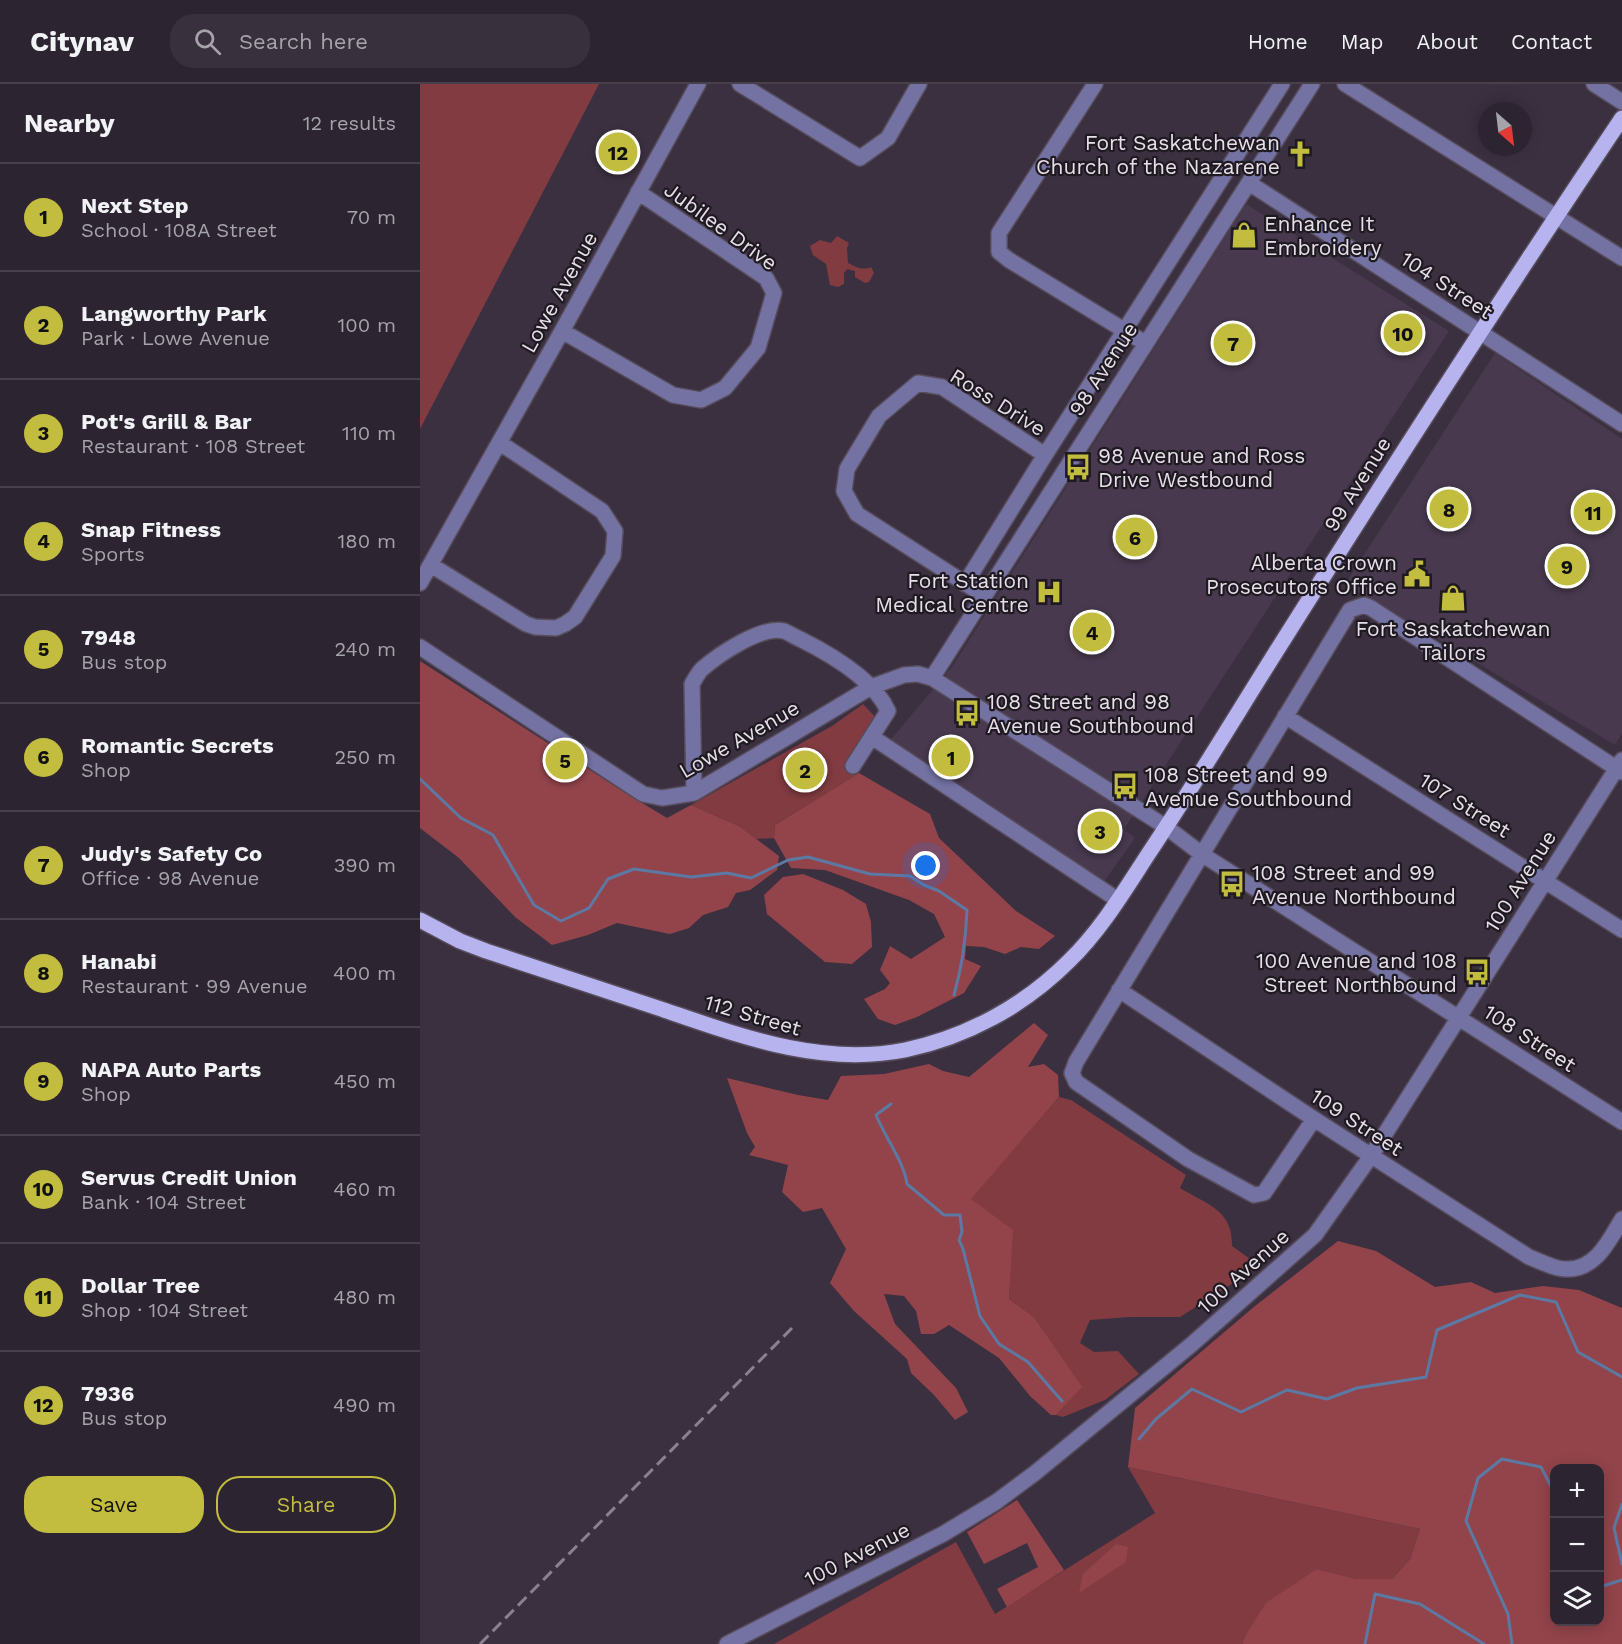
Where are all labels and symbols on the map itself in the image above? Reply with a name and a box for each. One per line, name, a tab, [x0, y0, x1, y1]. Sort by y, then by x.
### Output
north arrow	[1478, 102, 1532, 156]
pin: 12	[598, 130, 638, 174]
place label: Fort Saskatchewan Church of the Nazarene	[1036, 130, 1280, 179]
church icon: Fort Saskatchewan Church of the Nazarene	[1285, 139, 1315, 169]
street label: Jubilee Drive	[660, 177, 782, 275]
place label: Enhance It Embroidery	[1264, 211, 1382, 260]
shop icon: Enhance It Embroidery	[1229, 220, 1259, 250]
street label: Lowe Avenue	[515, 227, 603, 357]
street label: 104 Street	[1396, 246, 1498, 324]
pin: 10	[1384, 310, 1422, 356]
street label: 98 Avenue	[1064, 318, 1142, 420]
pin: 7	[1214, 320, 1252, 366]
street label: Ross Drive	[946, 363, 1050, 441]
street label: 99 Avenue	[1318, 432, 1396, 536]
place label: 98 Avenue and Ross Drive Westbound	[1098, 443, 1305, 492]
bus stop icon: 98 Avenue and Ross Drive Westbound	[1063, 452, 1093, 482]
pin: 8	[1430, 486, 1468, 532]
pin: 11	[1574, 490, 1612, 534]
pin: 6	[1116, 514, 1154, 560]
pin: 9	[1548, 544, 1586, 588]
place label: Alberta Crown Prosecutors Office	[1206, 550, 1397, 599]
public building icon: Alberta Crown Prosecutors Office	[1402, 559, 1432, 589]
place label: Fort Station Medical Centre	[875, 568, 1029, 617]
hospital icon: Fort Station Medical Centre	[1034, 577, 1064, 607]
shop icon: Fort Saskatchewan Tailors	[1438, 583, 1468, 613]
pin: 4	[1072, 610, 1112, 654]
place label: Fort Saskatchewan Tailors	[1355, 616, 1551, 665]
place label: 108 Street and 98 Avenue Southbound	[987, 689, 1194, 738]
street label: Lowe Avenue	[675, 695, 803, 783]
bus stop icon: 108 Street and 98 Avenue Southbound	[952, 698, 982, 728]
pin: 1	[932, 734, 970, 780]
pin: 5	[546, 738, 584, 782]
pin: 2	[786, 748, 824, 792]
place label: 108 Street and 99 Avenue Southbound	[1145, 762, 1352, 811]
street label: 107 Street	[1415, 767, 1515, 843]
bus stop icon: 108 Street and 99 Avenue Southbound	[1110, 771, 1140, 801]
pin: 3	[1080, 808, 1120, 854]
street label: 100 Avenue	[1479, 826, 1561, 936]
your location	[911, 851, 940, 880]
place label: 108 Street and 99 Avenue Northbound	[1252, 860, 1456, 909]
bus stop icon: 108 Street and 99 Avenue Northbound	[1217, 869, 1247, 899]
place label: 100 Avenue and 108 Street Northbound	[1256, 948, 1457, 997]
bus stop icon: 100 Avenue and 108 Street Northbound	[1462, 957, 1492, 987]
street label: 112 Street	[702, 989, 804, 1041]
street label: 108 Street	[1479, 999, 1581, 1077]
street label: 109 Street	[1306, 1083, 1408, 1161]
street label: 100 Avenue	[1192, 1223, 1294, 1319]
street label: 100 Avenue	[800, 1517, 914, 1591]

